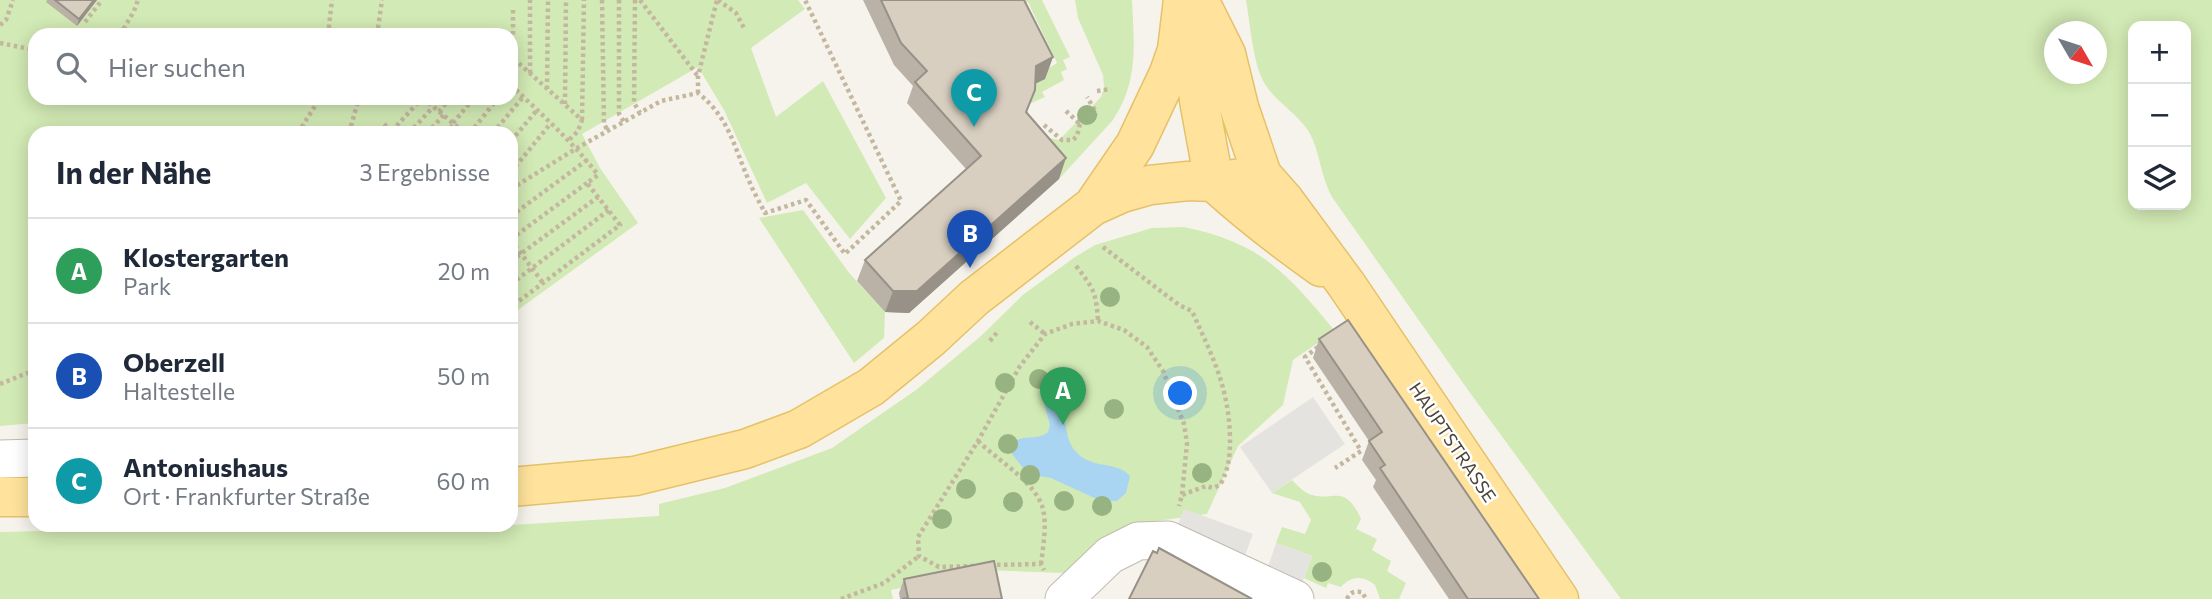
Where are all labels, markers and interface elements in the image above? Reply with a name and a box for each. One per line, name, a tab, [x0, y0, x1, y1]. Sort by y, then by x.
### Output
north arrow	[2044, 21, 2107, 84]
map controls	[2128, 21, 2191, 210]
button: +	[2128, 21, 2191, 84]
search box	[28, 28, 518, 105]
icon: search	[52, 48, 90, 86]
text: Hier suchen	[108, 51, 246, 82]
pin: C	[951, 69, 997, 127]
button: −	[2128, 84, 2191, 147]
button: layers	[2128, 147, 2191, 210]
text: In der Nähe	[56, 153, 211, 190]
text: 3 Ergebnisse	[360, 158, 490, 186]
pin: B	[947, 210, 993, 268]
text: Klostergarten	[123, 241, 289, 272]
text: A	[71, 257, 87, 285]
text: 20 m	[438, 257, 490, 285]
text: Park	[123, 272, 171, 300]
text: Oberzell	[123, 346, 225, 377]
text: B	[71, 362, 87, 390]
text: 50 m	[437, 362, 490, 390]
pin: A	[1040, 367, 1086, 425]
your location	[1163, 376, 1197, 410]
text: Haltestelle	[123, 377, 235, 405]
street label: HAUPTSTRASSE	[1405, 378, 1501, 506]
text: Antoniushaus	[123, 451, 288, 482]
text: C	[71, 467, 87, 495]
text: 60 m	[437, 467, 490, 495]
text: Ort · Frankfurter Straße	[123, 482, 370, 510]

